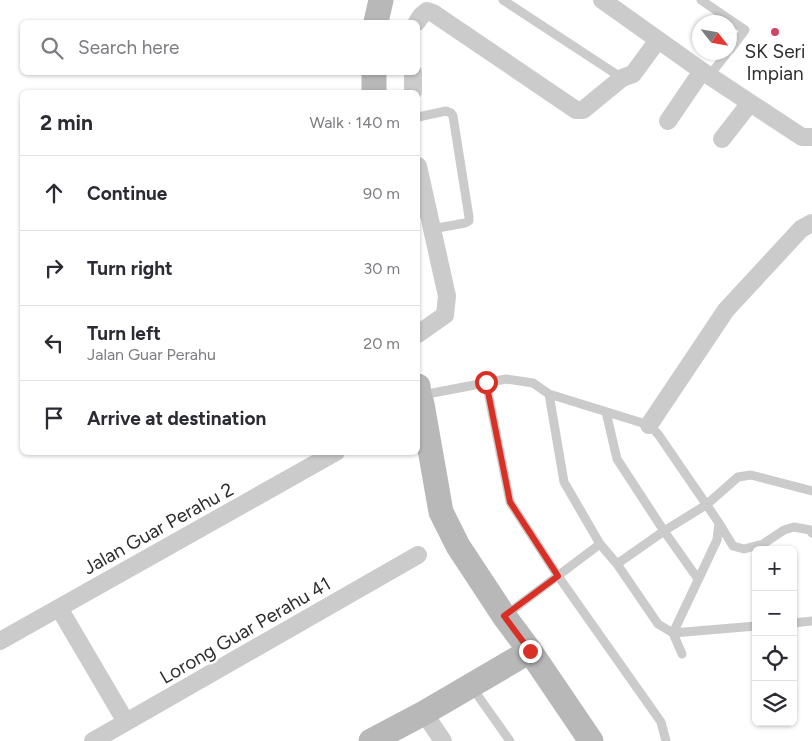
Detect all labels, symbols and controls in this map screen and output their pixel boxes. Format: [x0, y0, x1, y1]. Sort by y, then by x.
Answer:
north arrow [692, 15, 737, 60]
search box [20, 20, 420, 75]
marker: SK Seri Impian [769, 26, 781, 38]
icon: search [38, 34, 66, 62]
text: Search here [78, 36, 180, 59]
place label: SK Seri Impian [745, 40, 805, 85]
text: 2 min [40, 110, 93, 135]
text: Walk · 140 m [310, 113, 400, 132]
icon: ahead [40, 179, 68, 207]
text: Continue [87, 182, 167, 205]
text: 90 m [363, 184, 400, 203]
icon: right [40, 254, 68, 282]
text: Turn right [87, 257, 173, 280]
text: 30 m [363, 259, 400, 278]
text: Turn left [87, 322, 161, 345]
icon: left [40, 329, 68, 357]
text: 20 m [363, 334, 400, 353]
text: Jalan Guar Perahu [87, 345, 216, 364]
route start [475, 371, 498, 394]
icon: arrive [40, 404, 68, 432]
text: Arrive at destination [87, 407, 266, 430]
street label: Jalan Guar Perahu 2 [79, 478, 237, 579]
map controls [752, 546, 797, 726]
button: + [752, 546, 797, 591]
street label: Lorong Guar Perahu 41 [156, 572, 335, 689]
button: − [752, 591, 797, 636]
button: locate [752, 636, 797, 681]
route end [519, 640, 542, 663]
button: layers [752, 681, 797, 726]

